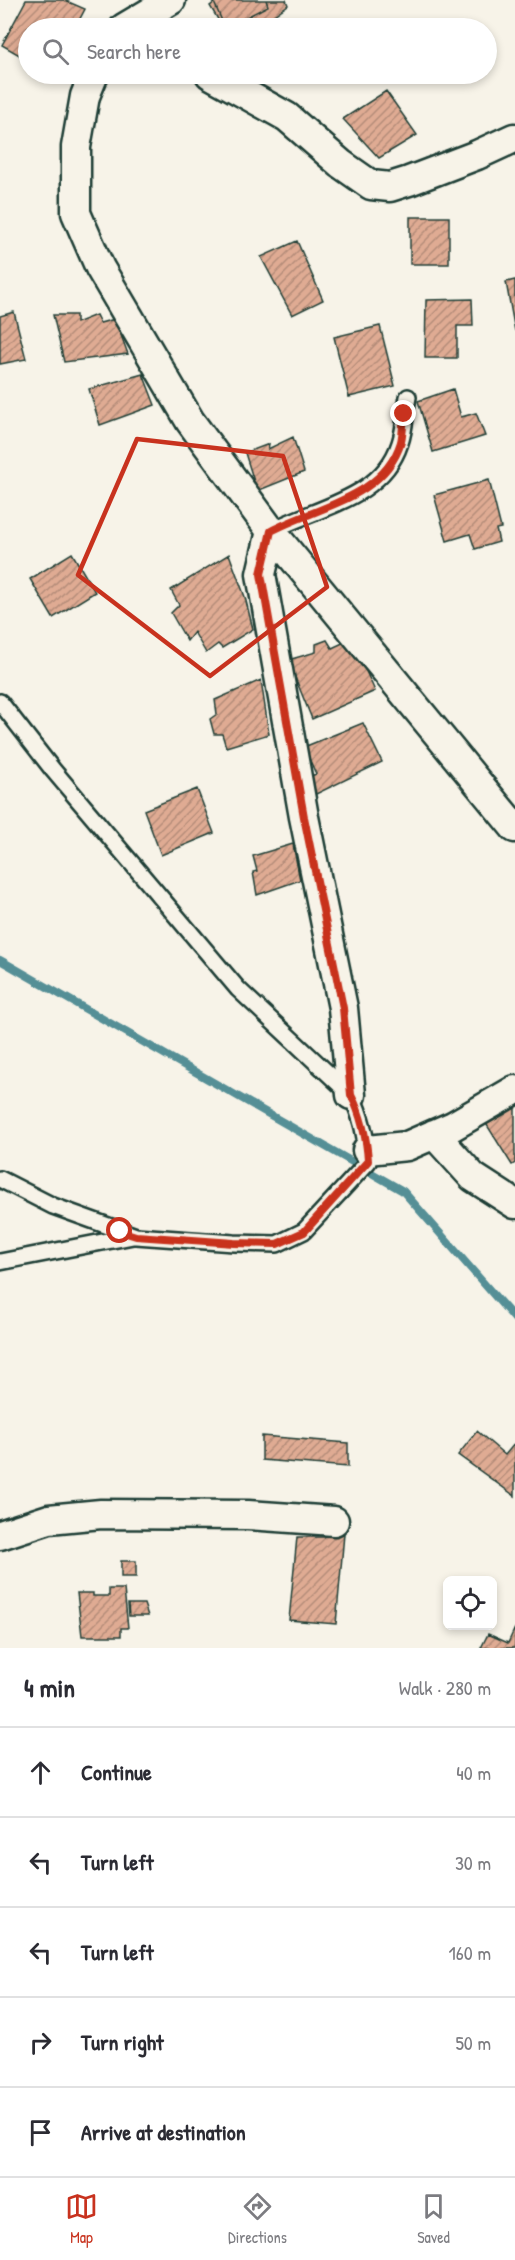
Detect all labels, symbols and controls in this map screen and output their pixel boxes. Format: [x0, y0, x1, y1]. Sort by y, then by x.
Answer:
search box [18, 18, 497, 84]
icon: search [39, 35, 72, 68]
text: Search here [87, 36, 181, 66]
route end [390, 400, 416, 426]
route start [106, 1217, 132, 1243]
map controls [443, 1576, 497, 1630]
button: locate [443, 1576, 497, 1630]
text: 4 min [24, 1670, 75, 1705]
text: Walk · 280 m [399, 1674, 491, 1701]
icon: ahead [24, 1756, 57, 1789]
text: Continue [81, 1757, 152, 1787]
text: 40 m [456, 1759, 491, 1786]
icon: left [24, 1846, 57, 1879]
text: Turn left [81, 1847, 154, 1877]
text: 30 m [455, 1849, 491, 1876]
icon: left [24, 1936, 57, 1969]
text: Turn left [81, 1937, 154, 1967]
text: 160 m [449, 1939, 491, 1966]
icon: right [24, 2026, 57, 2059]
text: Turn right [81, 2027, 164, 2057]
text: 50 m [455, 2029, 491, 2056]
icon: arrive [24, 2116, 57, 2149]
text: Arrive at destination [81, 2117, 246, 2147]
tab: Map [65, 2190, 98, 2248]
tab: Directions [228, 2190, 287, 2248]
tab: Saved [417, 2190, 450, 2248]

